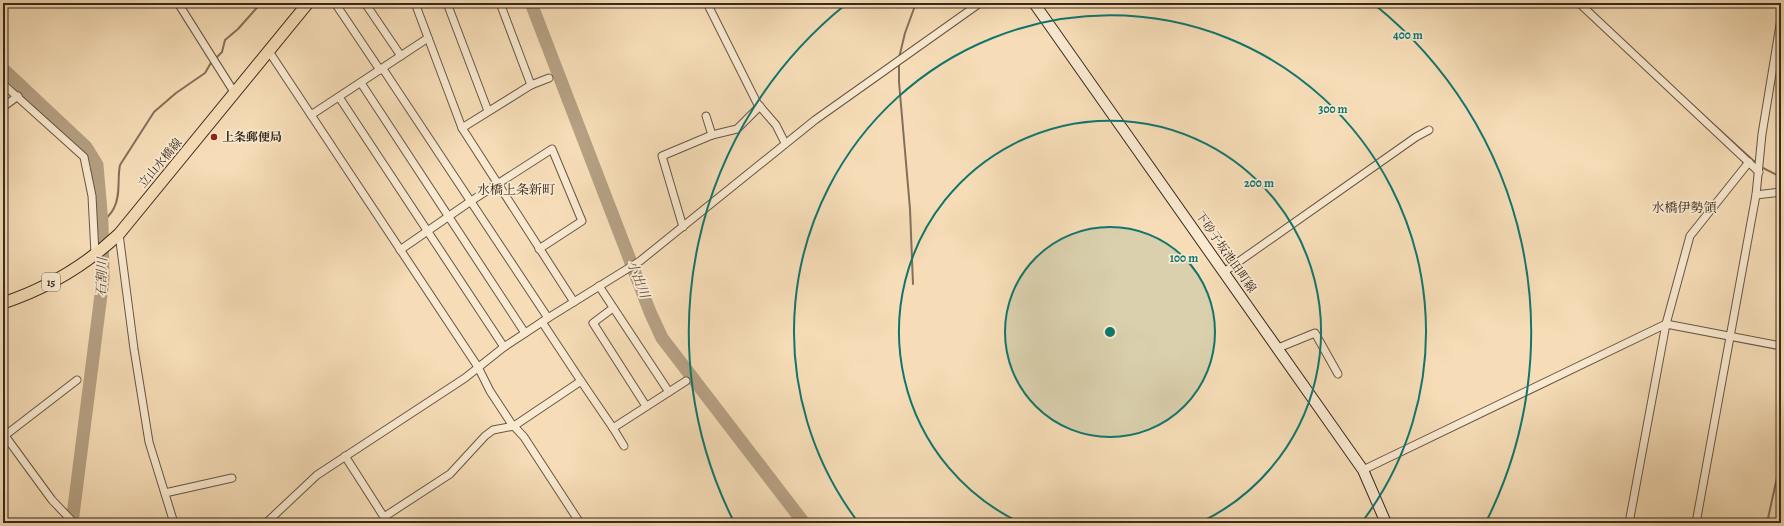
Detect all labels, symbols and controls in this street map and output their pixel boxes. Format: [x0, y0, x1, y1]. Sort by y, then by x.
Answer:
text: 400 m [1393, 27, 1423, 43]
text: 300 m [1318, 101, 1348, 117]
place label: 上条郵便局 [222, 129, 282, 145]
marker: 上条郵便局 [209, 132, 219, 142]
street label: 立山水橋線 [135, 135, 185, 191]
text: 200 m [1244, 175, 1274, 191]
district label: 水橋上条新町 [477, 181, 555, 198]
district label: 水橋伊勢領 [1651, 199, 1717, 216]
street label: 下砂子坂池田町線 [1192, 208, 1260, 296]
text: 100 m [1170, 250, 1198, 266]
water label: 石割川 [92, 255, 111, 297]
water label: 小出川 [624, 258, 654, 302]
road number: 15 [42, 273, 60, 291]
centre of rings [1103, 325, 1117, 339]

